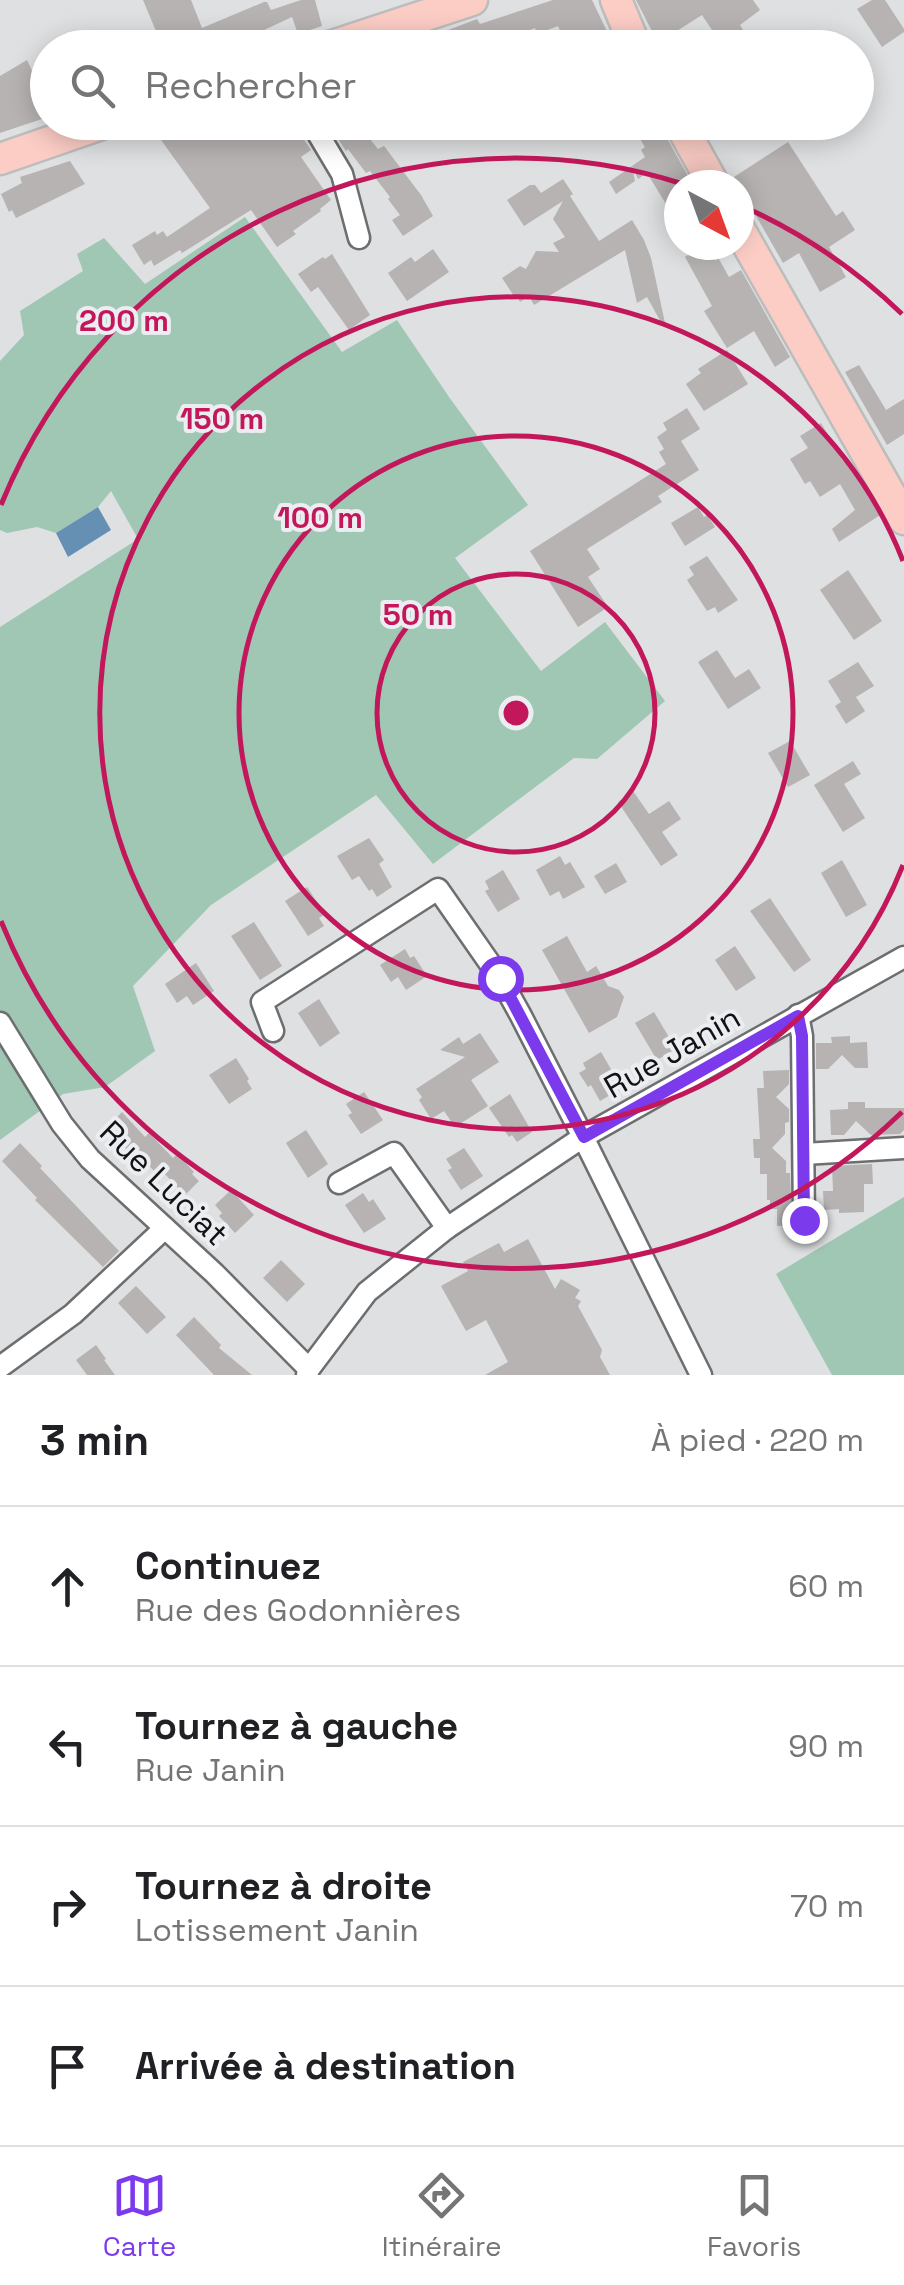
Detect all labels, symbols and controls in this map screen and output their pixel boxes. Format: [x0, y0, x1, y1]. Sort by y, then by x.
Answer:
search box [30, 30, 874, 140]
icon: search [65, 58, 120, 113]
text: Rechercher [145, 61, 356, 109]
north arrow [664, 170, 754, 260]
text: 200 m [79, 301, 169, 340]
text: 150 m [180, 399, 264, 438]
text: 100 m [277, 498, 363, 537]
text: 50 m [383, 595, 453, 634]
centre of rings [498, 695, 534, 731]
route start [478, 956, 524, 1002]
street label: Rue Janin [597, 997, 747, 1107]
street label: Rue Luciat [91, 1112, 237, 1254]
route end [782, 1198, 828, 1244]
text: 3 min [40, 1414, 149, 1467]
text: À pied · 220 m [651, 1420, 864, 1460]
text: Continuez [135, 1542, 321, 1590]
icon: ahead [40, 1559, 95, 1614]
text: 60 m [788, 1566, 864, 1606]
text: Rue des Godonnières [135, 1590, 461, 1630]
text: Tournez à gauche [135, 1702, 458, 1750]
icon: left [40, 1719, 95, 1774]
text: 90 m [788, 1726, 864, 1766]
text: Rue Janin [135, 1750, 286, 1790]
text: Tournez à droite [135, 1862, 432, 1910]
icon: right [40, 1879, 95, 1934]
text: 70 m [790, 1886, 864, 1926]
text: Lotissement Janin [135, 1910, 419, 1950]
icon: arrive [40, 2039, 95, 2094]
text: Arrivée à destination [135, 2042, 516, 2090]
tab: Carte [103, 2168, 176, 2264]
tab: Itinéraire [382, 2168, 502, 2264]
tab: Favoris [707, 2168, 801, 2264]

